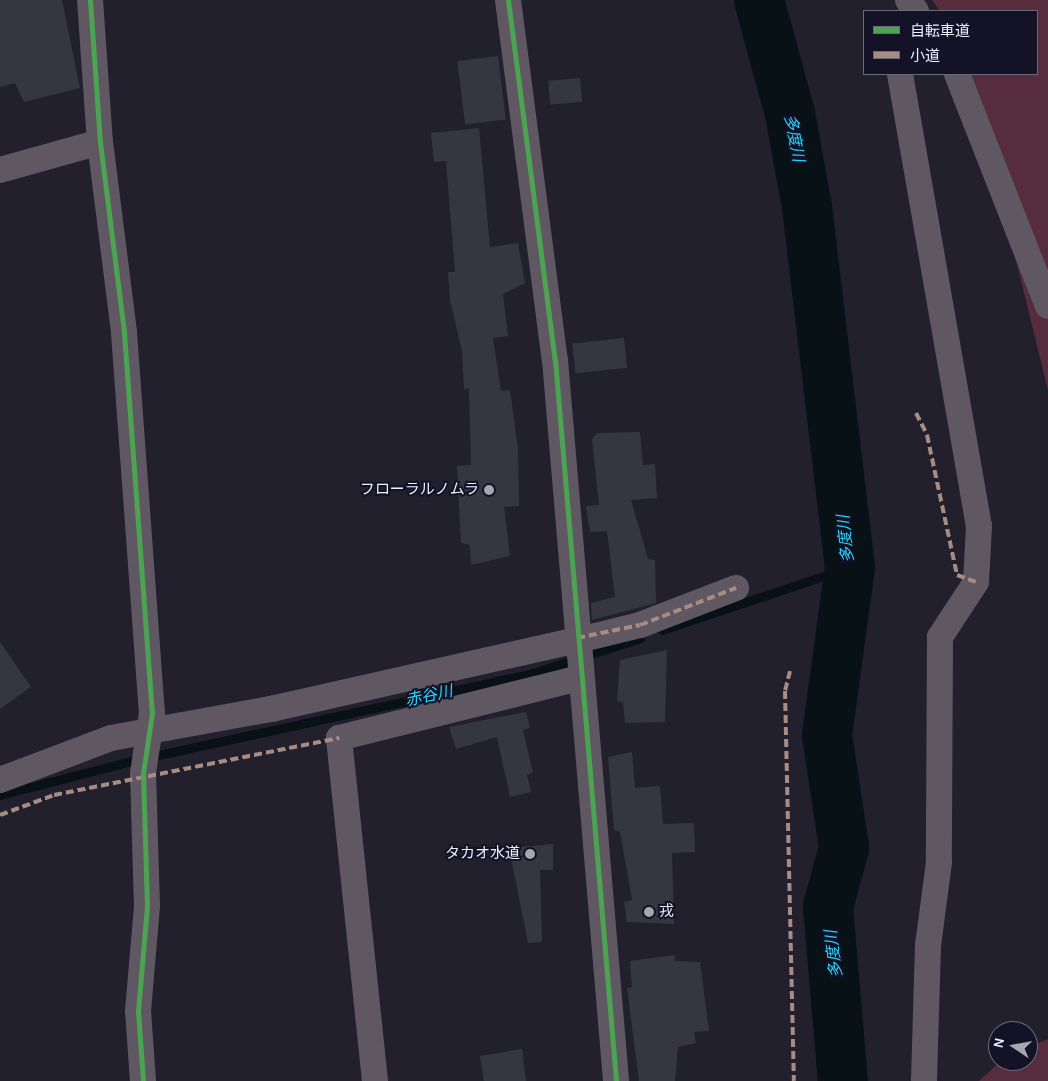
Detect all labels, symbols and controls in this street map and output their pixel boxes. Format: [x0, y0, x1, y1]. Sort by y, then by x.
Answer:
legend [863, 10, 1038, 75]
text: 自転車道 [910, 22, 970, 40]
text: 小道 [910, 47, 940, 65]
water label: 多度川 [780, 113, 808, 163]
place label: フローラルノムラ [359, 481, 479, 499]
marker: フローラルノムラ [483, 484, 495, 496]
water label: 多度川 [834, 514, 858, 564]
water label: 赤谷川 [404, 682, 454, 710]
place label: タカオ水道 [445, 845, 520, 863]
marker: タカオ水道 [524, 848, 536, 860]
place label: 戎 [659, 903, 674, 921]
marker: 戎 [643, 906, 655, 918]
water label: 多度川 [822, 929, 846, 979]
north arrow [988, 1021, 1038, 1071]
text: N [989, 1036, 1008, 1050]

